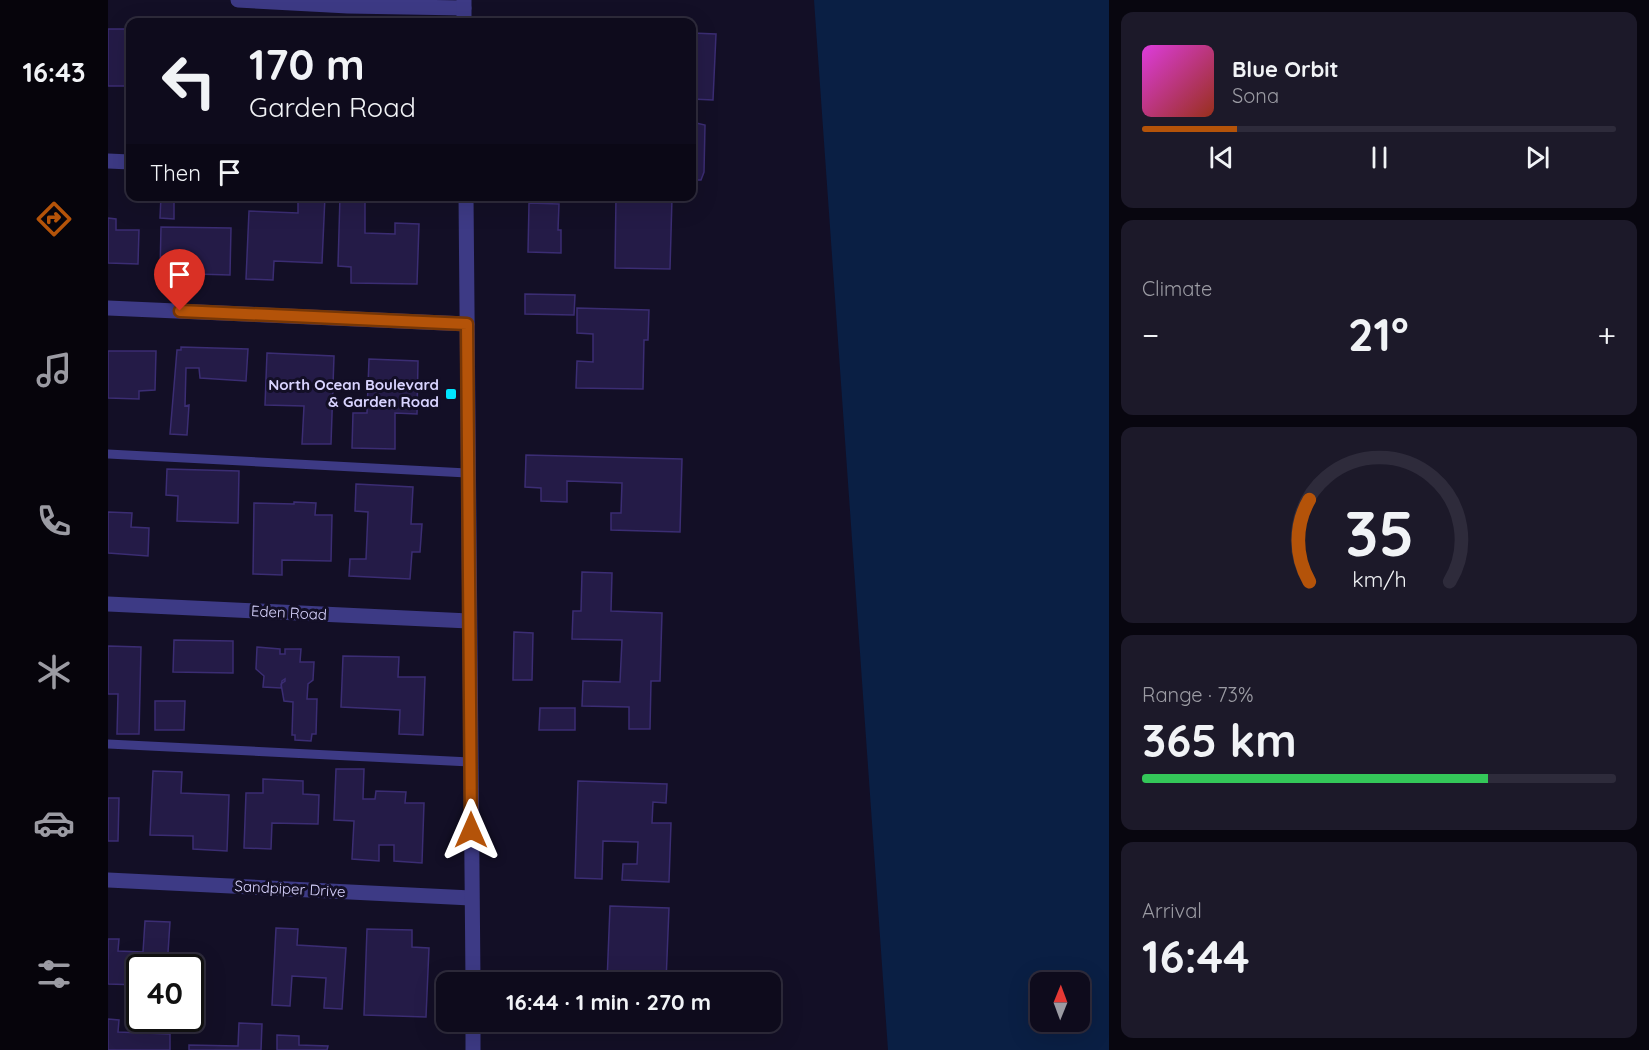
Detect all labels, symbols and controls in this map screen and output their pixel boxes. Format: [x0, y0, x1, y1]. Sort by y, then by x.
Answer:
text: 170 m [249, 38, 365, 91]
icon: left [150, 42, 228, 120]
text: 16:43 [22, 55, 86, 89]
text: Blue Orbit [1232, 55, 1338, 83]
text: Sona [1232, 83, 1279, 108]
text: Garden Road [249, 90, 416, 124]
icon: previous [1205, 141, 1238, 174]
icon: pause [1363, 141, 1396, 174]
icon: next [1521, 141, 1554, 174]
icon: arrive [213, 156, 246, 189]
text: Then [150, 159, 201, 187]
icon: directions [33, 198, 75, 240]
pin [154, 249, 205, 311]
icon: arrive [163, 258, 196, 291]
text: Climate [1142, 276, 1212, 301]
text: 21° [1348, 306, 1409, 362]
text: − [1142, 314, 1159, 355]
text: + [1597, 314, 1616, 355]
icon: music [33, 349, 75, 391]
place label: North Ocean Boulevard & Garden Road [268, 375, 439, 411]
marker: North Ocean Boulevard & Garden Road [444, 387, 458, 401]
text: 35 [1344, 494, 1414, 572]
icon: phone [33, 500, 75, 542]
text: km/h [1352, 566, 1406, 592]
street label: Eden Road [251, 601, 327, 624]
icon: climate [33, 651, 75, 693]
text: Range · 73% [1142, 682, 1254, 707]
text: 365 km [1142, 712, 1297, 768]
position arrow [439, 798, 503, 862]
icon: car [33, 802, 75, 844]
street label: Sandpiper Drive [234, 876, 346, 901]
text: Arrival [1142, 898, 1202, 923]
text: 16:44 [1142, 928, 1250, 984]
icon: filters [33, 953, 75, 995]
speed limit sign: 40 [126, 954, 204, 1032]
north arrow [1030, 972, 1090, 1032]
map controls [1030, 972, 1090, 1032]
text: 16:44 · 1 min · 270 m [506, 988, 711, 1016]

